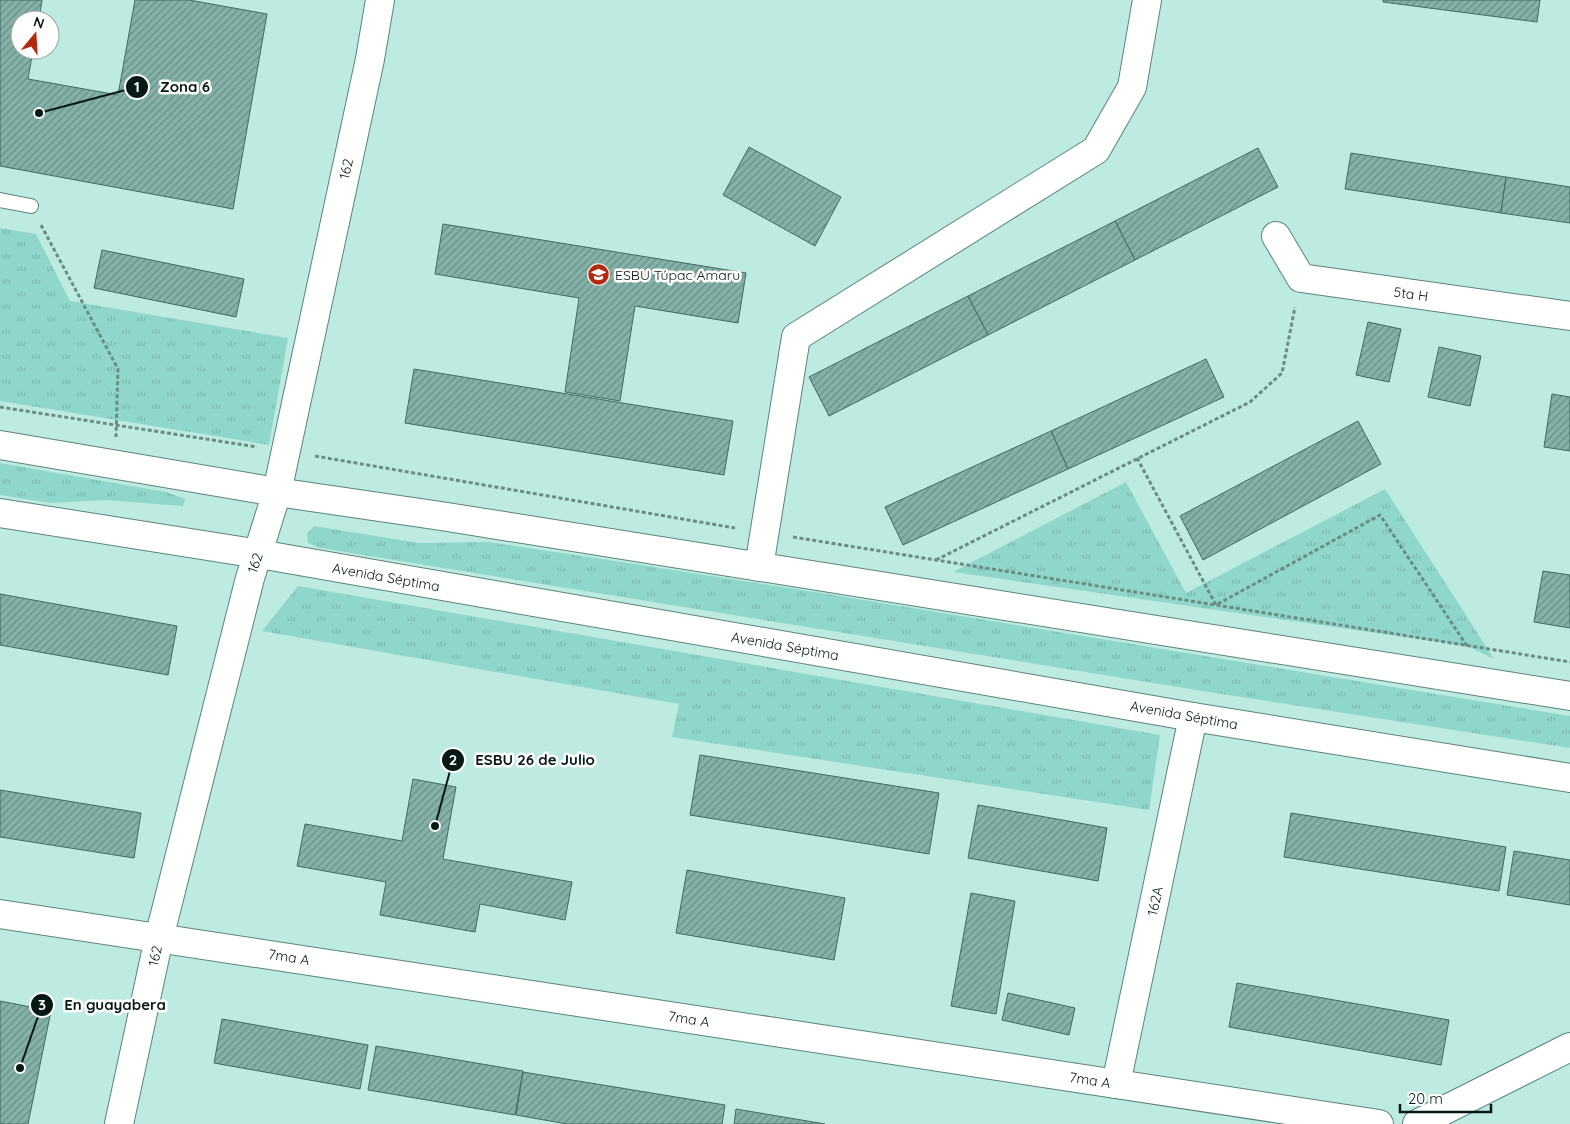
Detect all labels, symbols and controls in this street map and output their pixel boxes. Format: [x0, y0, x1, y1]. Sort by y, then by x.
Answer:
north arrow [10, 10, 60, 60]
text: N [31, 12, 47, 33]
callout: Zona 6 [125, 72, 219, 102]
text: 1 [134, 77, 140, 96]
text: Zona 6 [160, 77, 210, 96]
street label: 162 [335, 157, 357, 181]
school or university icon: ESBU Túpac Amaru [587, 263, 611, 287]
place label: ESBU Túpac Amaru [615, 266, 740, 284]
street label: 5ta H [1393, 283, 1429, 305]
street label: 162 [243, 550, 267, 576]
street label: Avenida Séptima [331, 559, 441, 595]
street label: Avenida Séptima [730, 628, 840, 664]
street label: Avenida Séptima [1129, 697, 1239, 733]
callout: ESBU 26 de Julio [441, 745, 605, 775]
text: 2 [449, 750, 457, 769]
text: ESBU 26 de Julio [475, 750, 595, 769]
street label: 162A [1143, 885, 1167, 917]
street label: 162 [144, 944, 166, 968]
street label: 7ma A [267, 945, 311, 969]
callout: En guayabera [29, 990, 176, 1020]
text: 3 [38, 995, 46, 1014]
text: En guayabera [64, 995, 166, 1014]
street label: 7ma A [667, 1007, 711, 1031]
street label: 7ma A [1068, 1068, 1112, 1092]
scale bar [1400, 1082, 1491, 1114]
text: 20 m [1408, 1089, 1443, 1108]

